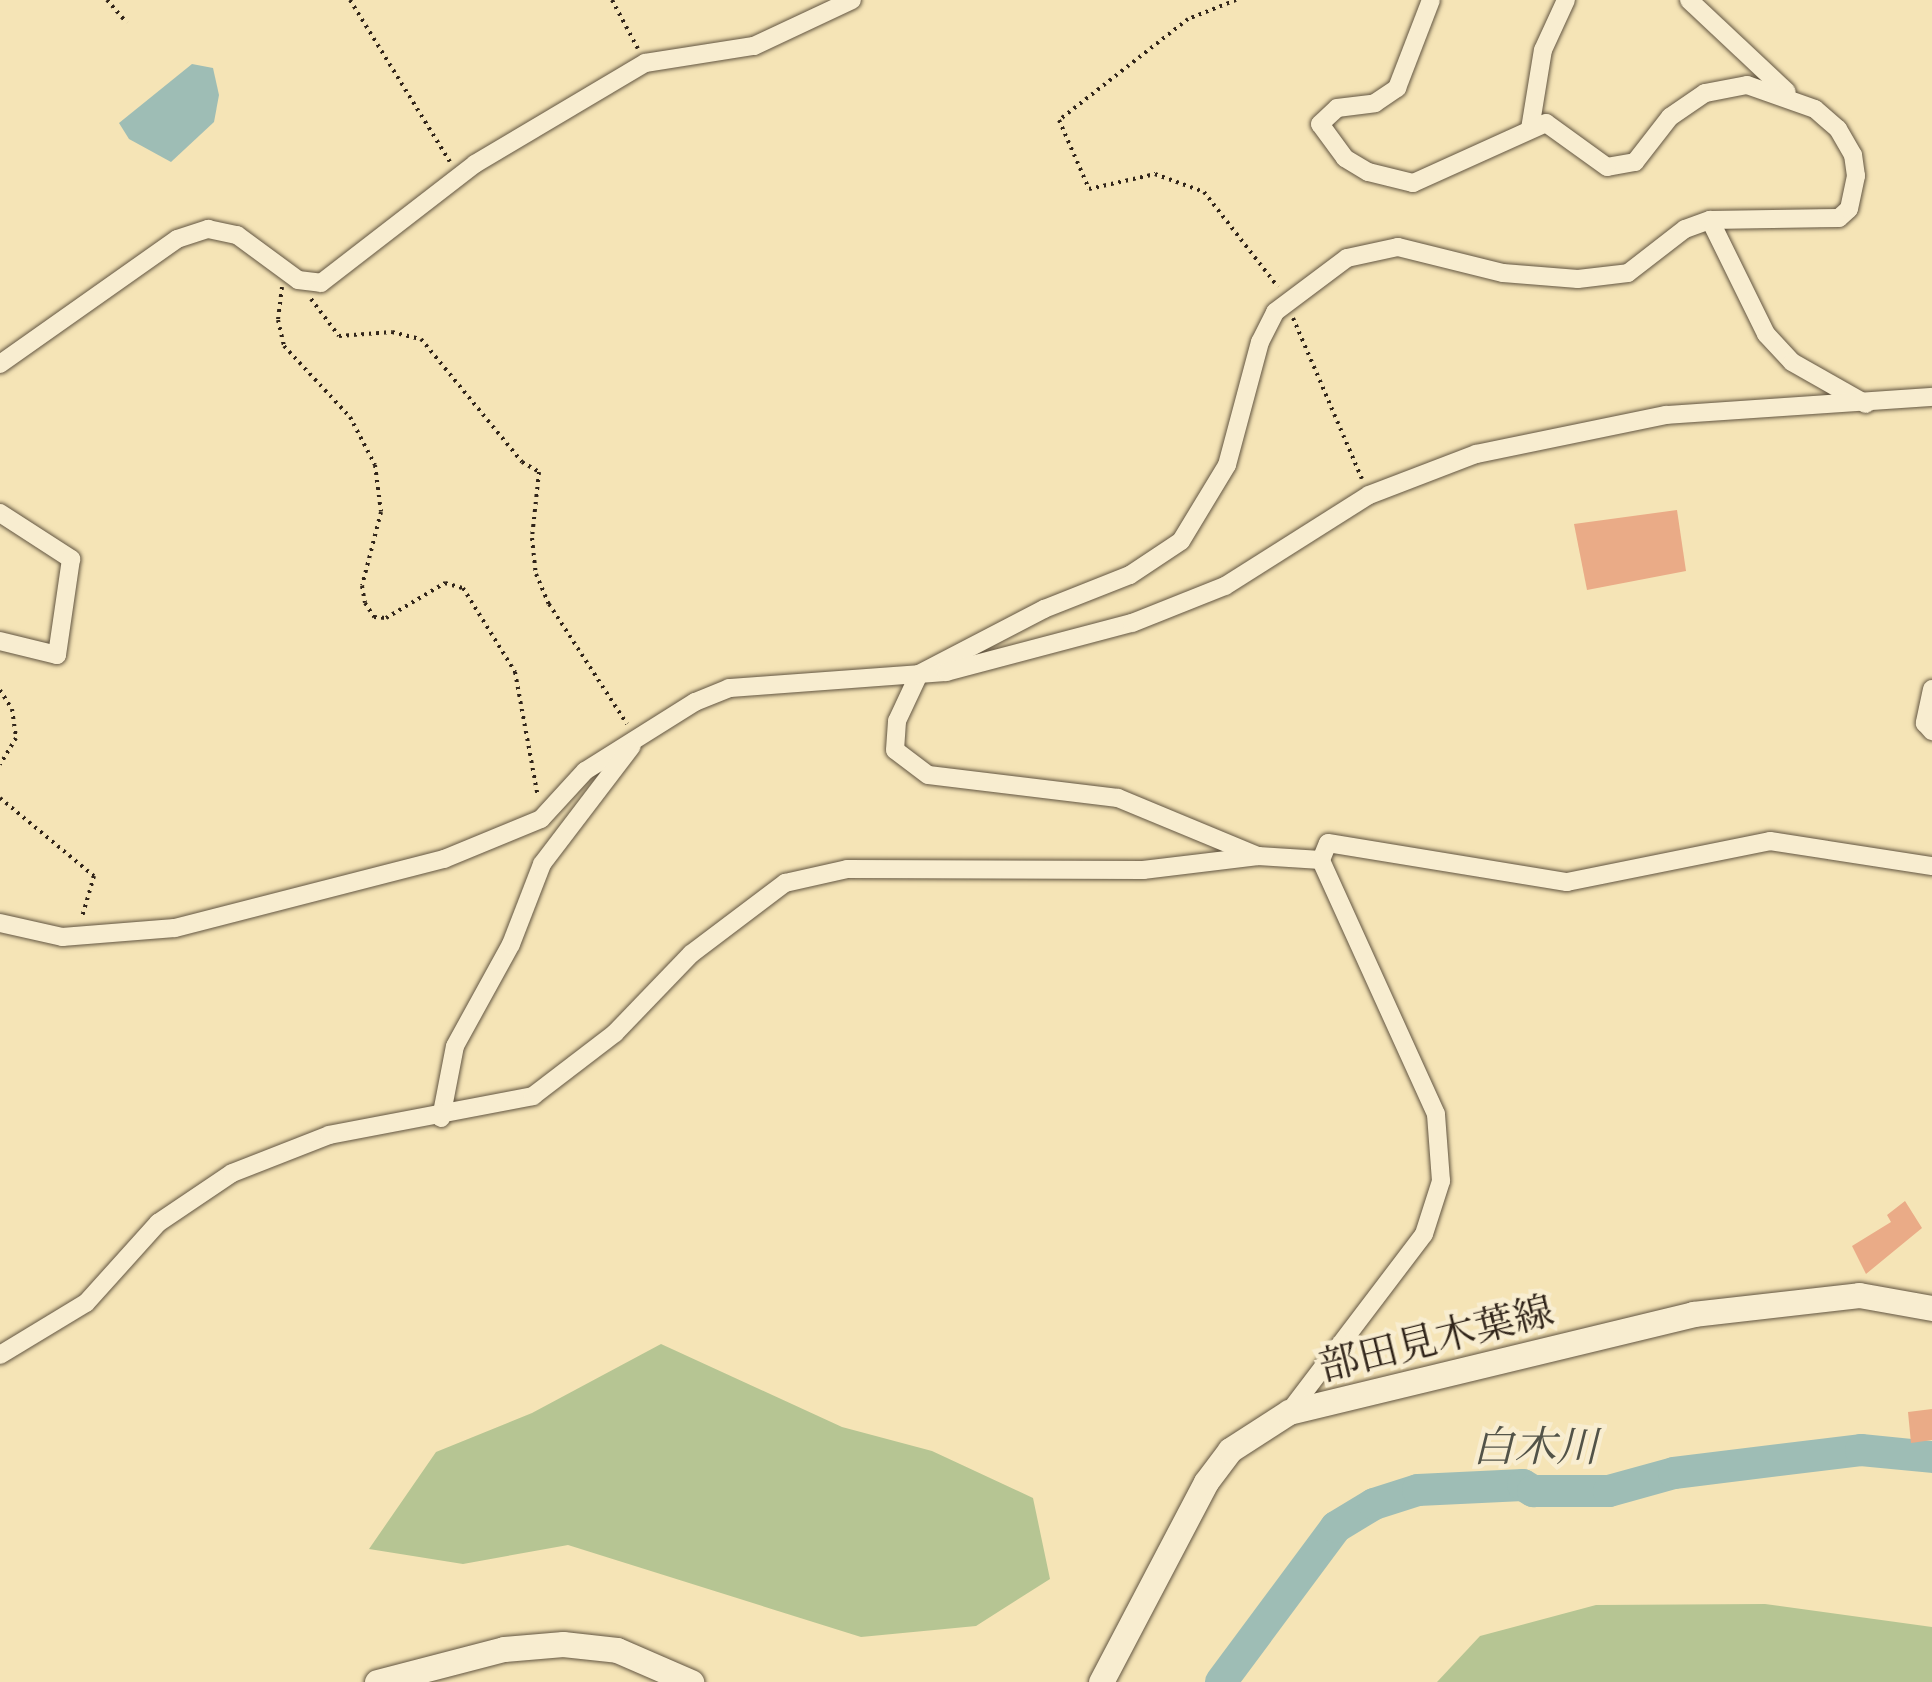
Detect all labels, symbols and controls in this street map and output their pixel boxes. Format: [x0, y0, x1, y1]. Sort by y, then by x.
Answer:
street label: 部田見木葉線 [1314, 1286, 1558, 1390]
water label: 白木川 [1472, 1421, 1598, 1471]

